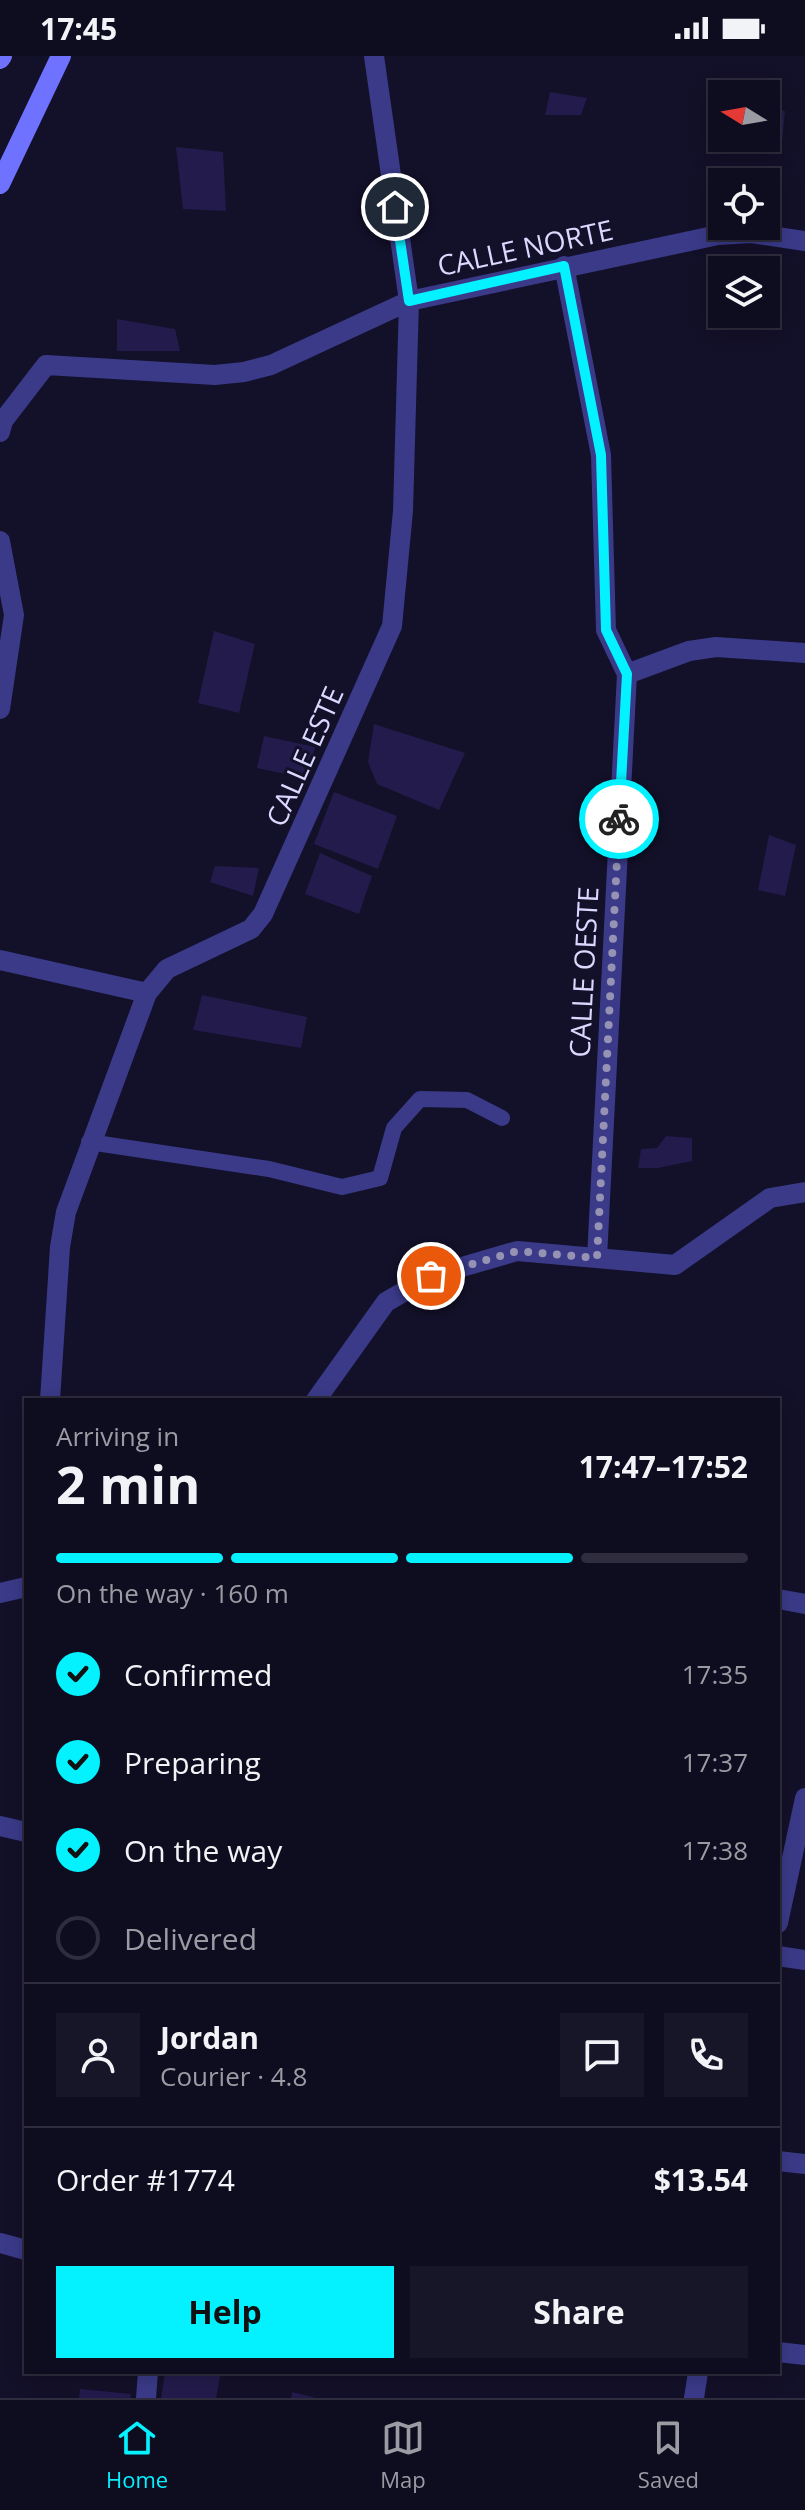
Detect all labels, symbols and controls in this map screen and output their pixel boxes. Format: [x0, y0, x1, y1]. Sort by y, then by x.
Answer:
text: 17:45 [40, 8, 117, 49]
north arrow [708, 80, 780, 152]
map controls [708, 80, 780, 328]
button: locate [708, 168, 780, 240]
pin [361, 173, 429, 241]
icon: home [373, 185, 417, 229]
street label: CALLE NORTE [434, 210, 616, 284]
button: layers [708, 256, 780, 328]
street label: CALLE ESTE [256, 680, 352, 832]
courier [579, 779, 659, 859]
icon: bike [597, 797, 641, 841]
street label: CALLE OESTE [560, 886, 606, 1058]
pin [397, 1242, 465, 1310]
icon: bag [409, 1254, 453, 1298]
text: Arriving in [56, 1418, 179, 1454]
text: 17:47–17:52 [579, 1446, 748, 1487]
text: 2 min [56, 1448, 200, 1519]
text: On the way · 160 m [56, 1575, 289, 1611]
icon: check [56, 1652, 100, 1696]
text: Confirmed [124, 1654, 272, 1695]
text: 17:35 [682, 1656, 748, 1692]
icon: check [56, 1740, 100, 1784]
text: Preparing [124, 1742, 261, 1783]
text: 17:37 [682, 1744, 748, 1780]
icon: check [56, 1828, 100, 1872]
text: On the way [124, 1830, 282, 1871]
text: 17:38 [682, 1832, 748, 1868]
text: Delivered [124, 1918, 257, 1959]
button: person [56, 2013, 140, 2097]
button: chat [560, 2013, 644, 2097]
button: phone [664, 2013, 748, 2097]
text: Jordan [160, 2017, 259, 2058]
text: Courier · 4.8 [160, 2058, 307, 2094]
text: Order #1774 [56, 2159, 235, 2200]
text: $13.54 [654, 2159, 748, 2200]
button: Help [56, 2266, 394, 2358]
button: Share [410, 2266, 748, 2358]
tab: Home [106, 2416, 168, 2494]
tab: Map [380, 2416, 426, 2494]
tab: Saved [638, 2416, 699, 2494]

